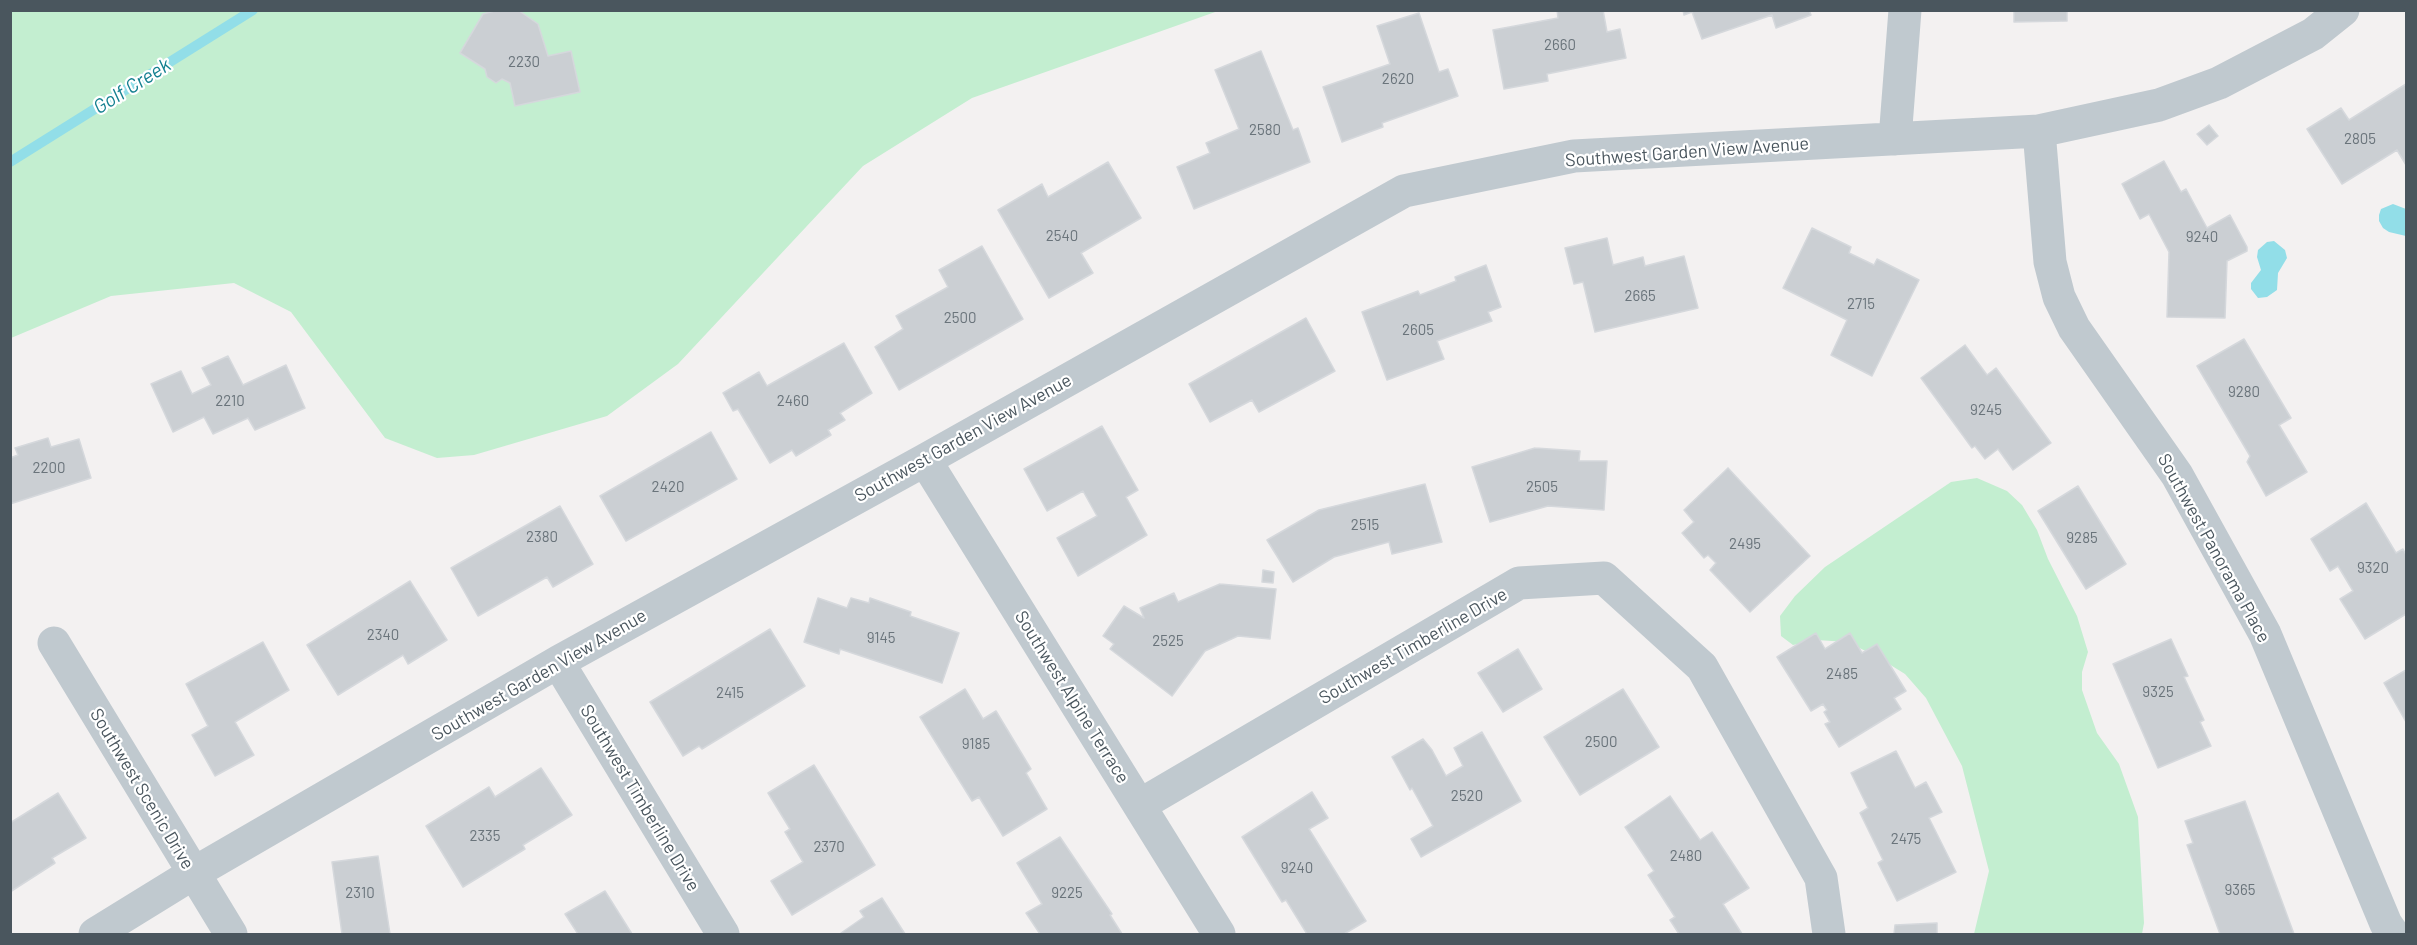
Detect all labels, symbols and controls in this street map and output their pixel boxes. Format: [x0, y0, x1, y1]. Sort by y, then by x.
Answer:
house number: 2660 [1544, 36, 1576, 54]
water label: Golf Creek [89, 53, 175, 119]
house number: 2230 [508, 53, 540, 71]
house number: 2620 [1382, 70, 1414, 88]
house number: 2580 [1249, 121, 1281, 139]
house number: 2805 [2344, 130, 2376, 148]
street label: Southwest Garden View Avenue [1564, 133, 1810, 171]
house number: 2540 [1046, 227, 1078, 245]
house number: 9240 [2186, 228, 2218, 246]
house number: 2665 [1624, 287, 1656, 305]
house number: 2715 [1847, 295, 1875, 313]
house number: 2500 [944, 309, 976, 327]
house number: 2605 [1402, 321, 1434, 339]
street label: Southwest Garden View Avenue [851, 369, 1075, 507]
house number: 9280 [2228, 383, 2260, 401]
house number: 2210 [215, 392, 245, 410]
house number: 2460 [777, 392, 809, 410]
house number: 9245 [1970, 401, 2002, 419]
street label: Southwest Panorama Place [2153, 450, 2275, 646]
house number: 2200 [32, 459, 66, 477]
house number: 2420 [652, 478, 684, 496]
house number: 2505 [1526, 478, 1558, 496]
house number: 2515 [1351, 516, 1379, 534]
house number: 2380 [526, 528, 558, 546]
house number: 9285 [2066, 529, 2098, 547]
house number: 2495 [1729, 535, 1761, 553]
house number: 9320 [2357, 559, 2389, 577]
street label: Southwest Timberline Drive [1315, 583, 1511, 709]
street label: Southwest Garden View Avenue [428, 605, 650, 745]
street label: Southwest Alpine Terrace [1010, 607, 1134, 787]
house number: 2340 [367, 626, 399, 644]
house number: 9145 [867, 629, 895, 647]
house number: 2525 [1152, 632, 1184, 650]
house number: 2485 [1826, 665, 1858, 683]
house number: 9325 [2142, 683, 2174, 701]
house number: 2415 [716, 684, 744, 702]
street label: Southwest Timberline Drive [576, 701, 704, 895]
street label: Southwest Scenic Drive [85, 705, 199, 873]
house number: 2500 [1585, 733, 1617, 751]
house number: 9185 [962, 735, 990, 753]
house number: 2520 [1451, 787, 1483, 805]
house number: 2335 [469, 827, 501, 845]
house number: 2475 [1891, 830, 1921, 848]
house number: 2370 [813, 838, 845, 856]
house number: 2480 [1670, 847, 1702, 865]
house number: 9240 [1281, 859, 1313, 877]
house number: 9365 [2225, 881, 2255, 899]
house number: 2310 [345, 884, 375, 902]
house number: 9225 [1051, 884, 1083, 902]

